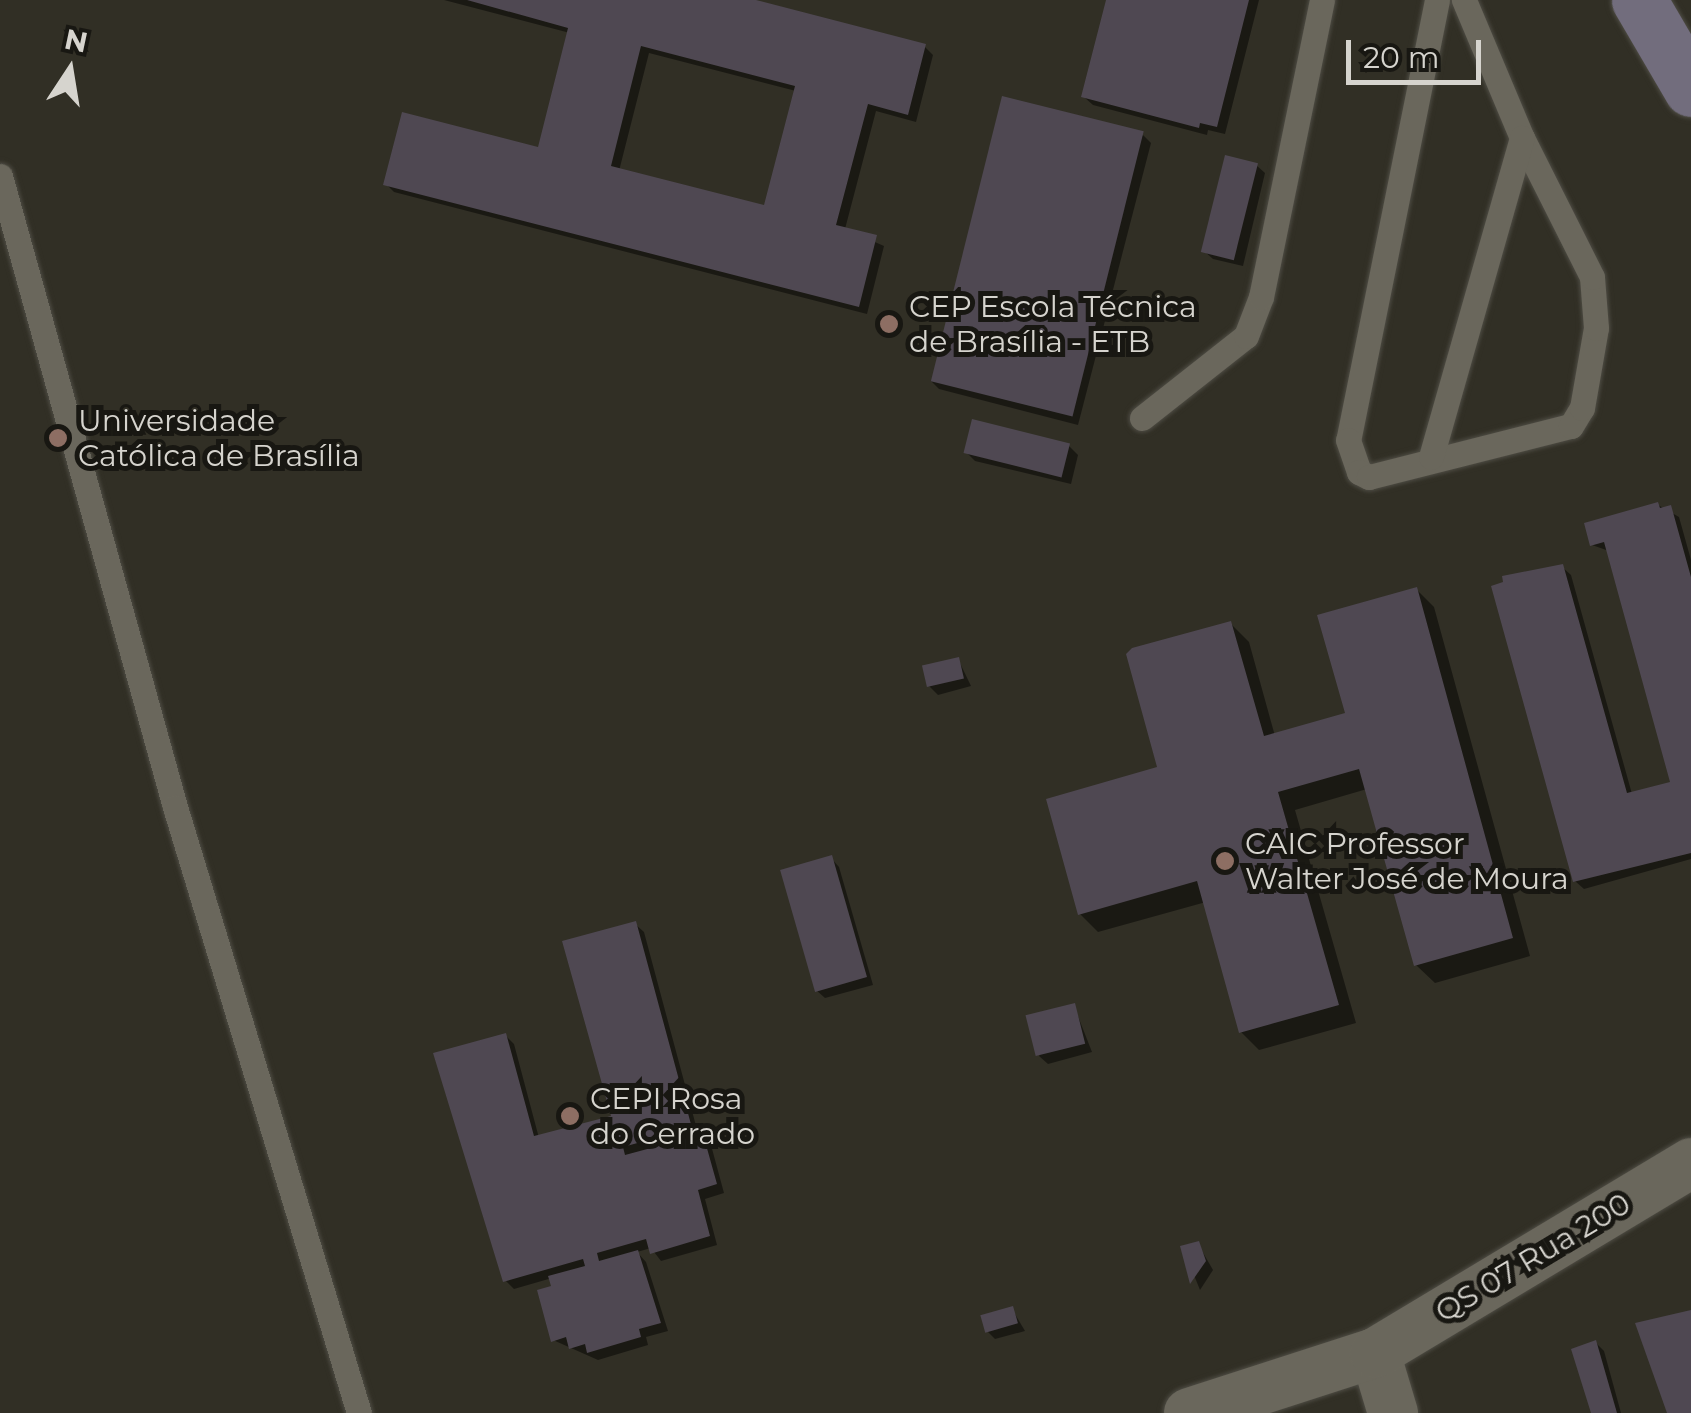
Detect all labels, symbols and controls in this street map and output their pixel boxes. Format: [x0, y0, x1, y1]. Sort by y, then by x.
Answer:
north arrow [20, 20, 120, 120]
scale bar [1351, 20, 1486, 82]
text: N [62, 22, 91, 60]
text: 20 m [1363, 39, 1440, 76]
place label: CEP Escola Técnica de Brasília - ETB [909, 289, 1197, 360]
marker: CEP Escola Técnica de Brasília - ETB [878, 313, 900, 335]
place label: Universidade Católica de Brasília [78, 403, 360, 474]
marker: Universidade Católica de Brasília [47, 427, 69, 449]
place label: CAIC Professor Walter José de Moura [1245, 826, 1569, 896]
marker: CAIC Professor Walter José de Moura [1214, 850, 1236, 872]
place label: CEPI Rosa do Cerrado [590, 1081, 755, 1152]
marker: CEPI Rosa do Cerrado [559, 1105, 581, 1127]
street label: QS 07 Rua 200 [1429, 1186, 1637, 1330]

